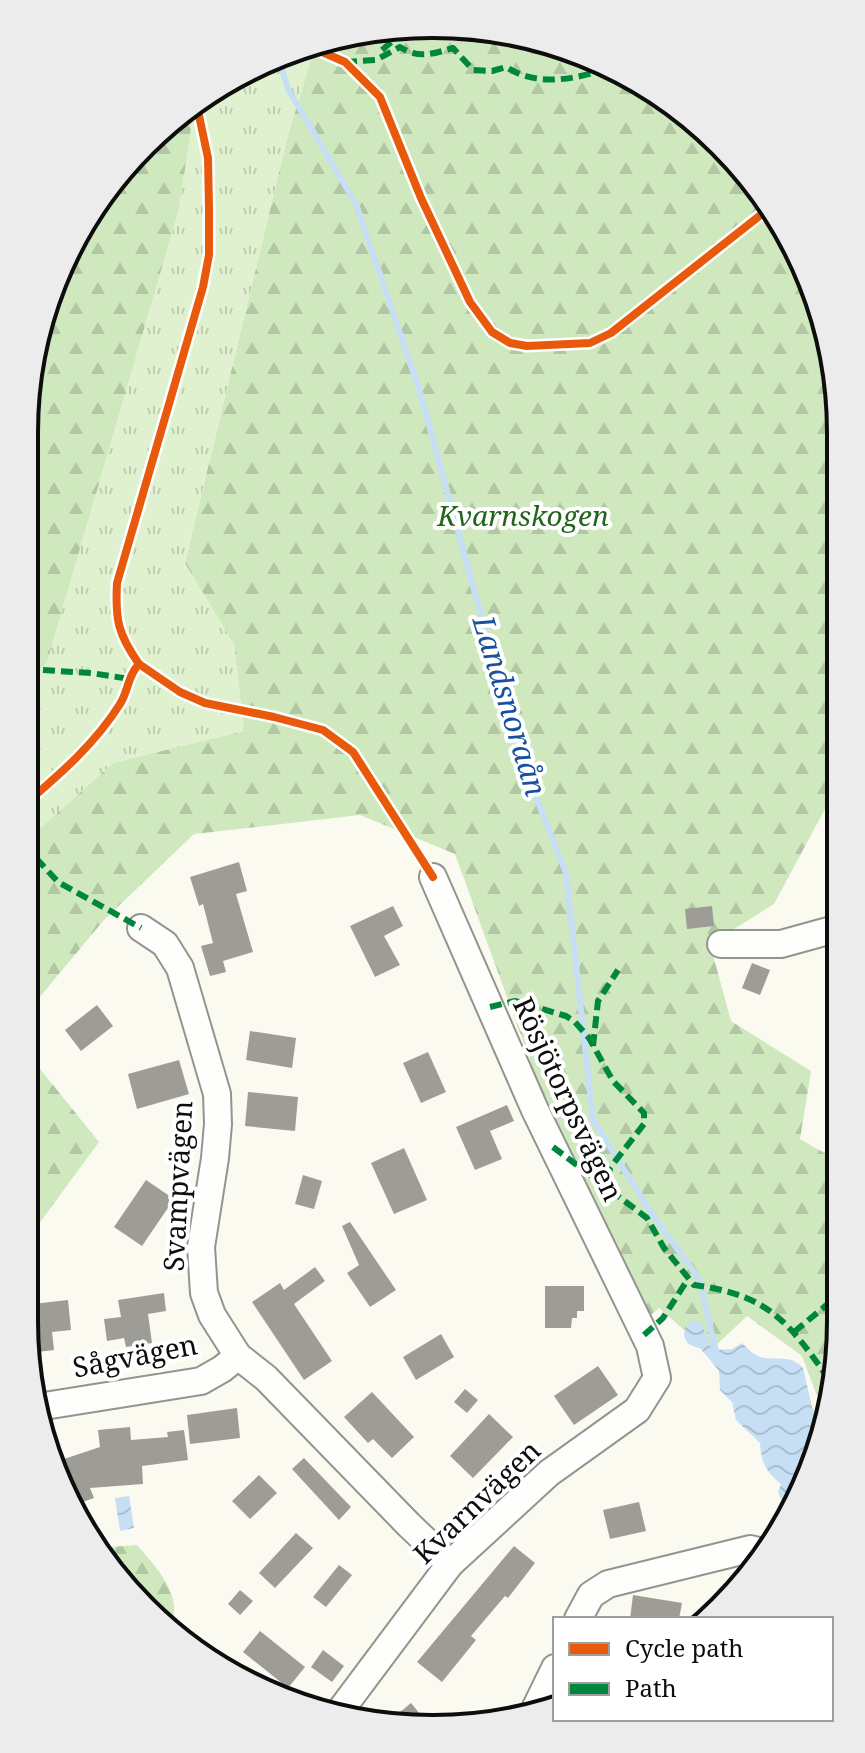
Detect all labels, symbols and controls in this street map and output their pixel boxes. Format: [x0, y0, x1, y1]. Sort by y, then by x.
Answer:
park label: Kvarnskogen [436, 496, 609, 534]
water label: Landsnoraån [463, 609, 557, 801]
street label: Rösjötorpsvägen [505, 990, 633, 1207]
street label: Svampvägen [154, 1100, 200, 1272]
street label: Sågvägen [69, 1324, 200, 1386]
street label: Kvarnvägen [405, 1431, 548, 1572]
legend [553, 1617, 833, 1721]
text: Cycle path [625, 1631, 744, 1664]
text: Path [625, 1671, 677, 1704]

